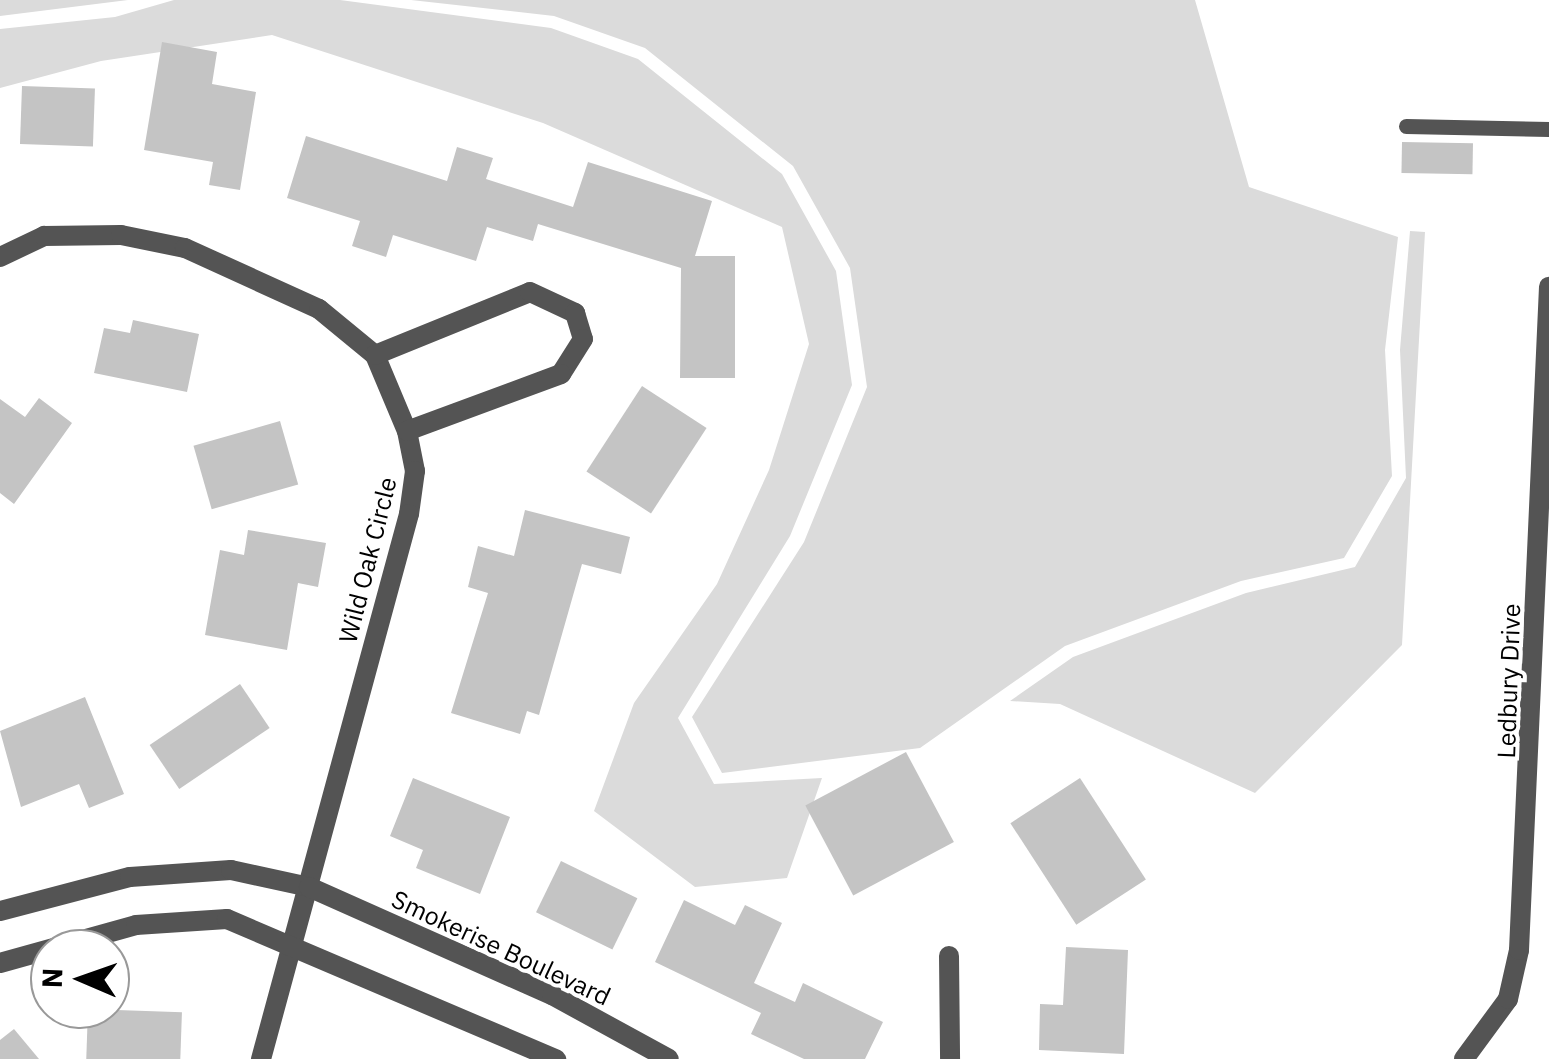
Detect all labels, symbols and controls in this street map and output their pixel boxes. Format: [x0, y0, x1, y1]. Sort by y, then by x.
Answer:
street label: Wild Oak Circle [333, 474, 403, 646]
street label: Ledbury Drive [1491, 603, 1527, 759]
street label: Smokerise Boulevard [387, 884, 615, 1012]
north arrow [30, 929, 130, 1029]
text: N [33, 967, 70, 989]

